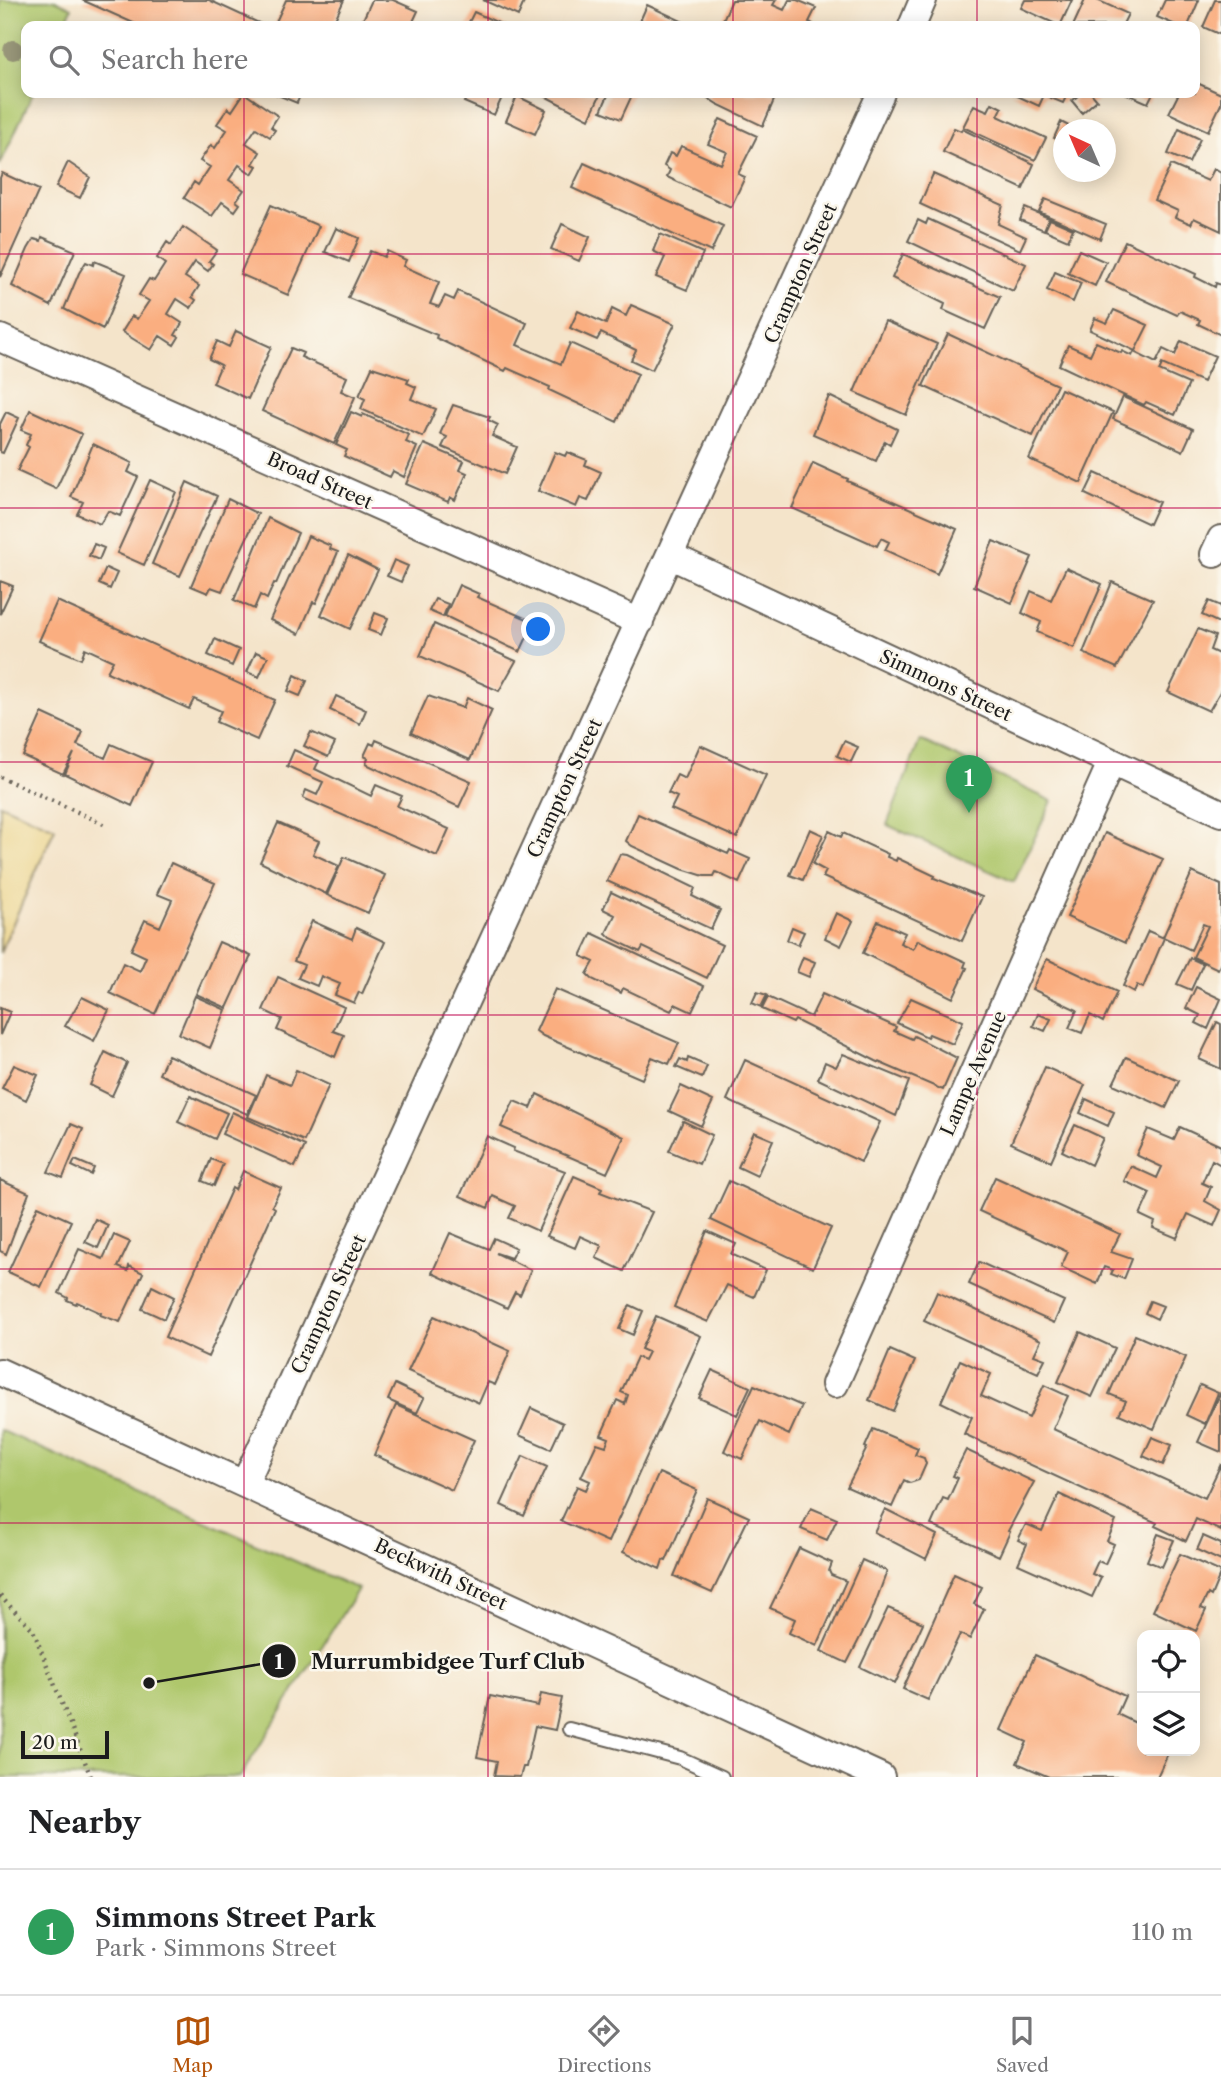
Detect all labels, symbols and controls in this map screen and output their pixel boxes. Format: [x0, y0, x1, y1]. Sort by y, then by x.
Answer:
search box [21, 21, 1200, 98]
icon: search [45, 41, 83, 79]
text: Search here [101, 44, 248, 76]
north arrow [1053, 119, 1116, 182]
street label: Crampton Street [759, 199, 842, 347]
street label: Broad Street [263, 447, 376, 514]
your location [521, 612, 555, 646]
street label: Simmons Street [876, 645, 1016, 726]
street label: Crampton Street [522, 715, 607, 862]
pin: 1 [946, 755, 992, 813]
street label: Lampe Avenue [936, 1007, 1011, 1139]
street label: Crampton Street [286, 1231, 371, 1378]
street label: Beckwith Street [371, 1534, 511, 1615]
map controls [1137, 1630, 1200, 1756]
button: locate [1137, 1630, 1200, 1693]
callout: Murrumbidgee Turf Club [262, 1640, 599, 1682]
text: 1 [274, 1649, 284, 1674]
text: Murrumbidgee Turf Club [311, 1649, 585, 1674]
button: layers [1137, 1693, 1200, 1756]
scale bar [21, 1728, 108, 1760]
text: 20 m [32, 1731, 78, 1754]
text: Nearby [28, 1804, 141, 1841]
text: Simmons Street Park [95, 1902, 375, 1934]
text: 1 [46, 1918, 56, 1946]
text: 110 m [1132, 1918, 1193, 1946]
text: Park · Simmons Street [95, 1934, 337, 1962]
tab: Map [172, 2012, 213, 2077]
tab: Directions [558, 2012, 651, 2077]
tab: Saved [996, 2012, 1049, 2077]

